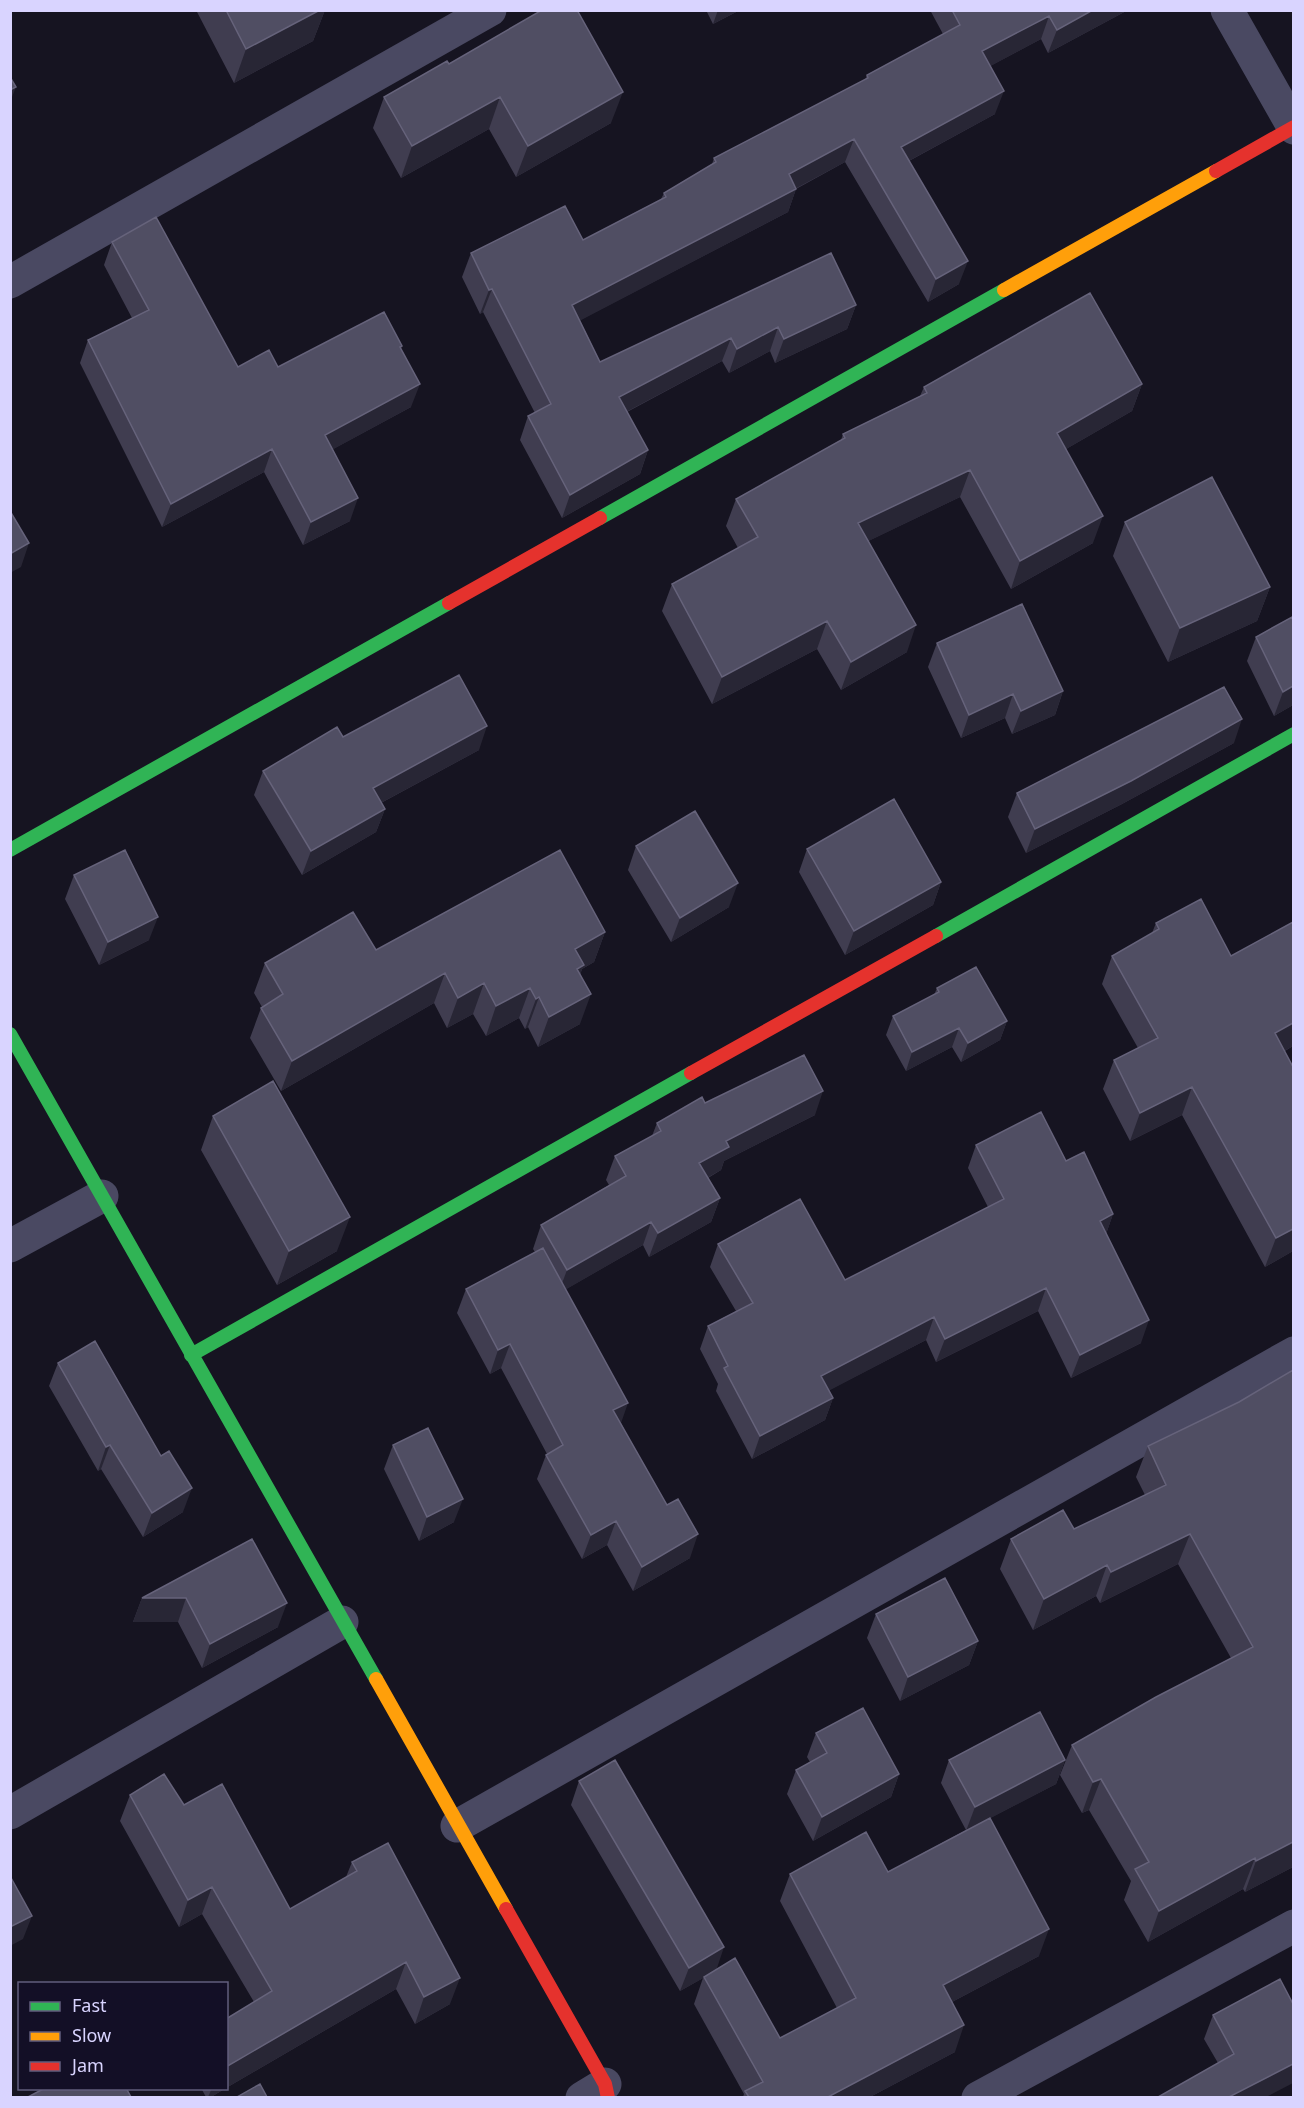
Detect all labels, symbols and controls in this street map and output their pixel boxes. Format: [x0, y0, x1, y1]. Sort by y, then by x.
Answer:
legend [18, 1982, 228, 2090]
text: Fast [72, 1993, 107, 2017]
text: Slow [72, 2023, 111, 2047]
text: Jam [70, 2053, 104, 2077]

